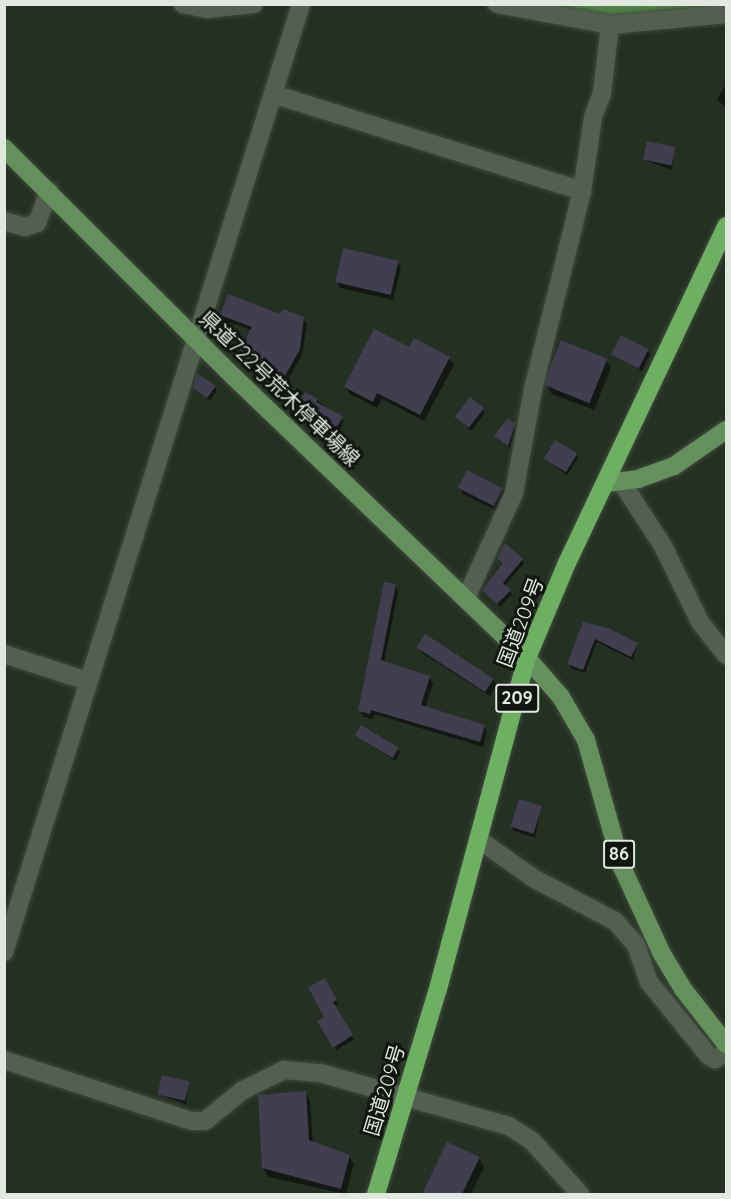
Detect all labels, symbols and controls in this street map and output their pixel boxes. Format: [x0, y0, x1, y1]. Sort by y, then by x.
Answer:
street label: 県道722号荒木停車場線 [195, 306, 365, 470]
street label: 国道209号 [492, 574, 548, 670]
road number: 209 [494, 683, 540, 713]
road number: 86 [602, 839, 636, 869]
street label: 国道209号 [359, 1041, 409, 1139]

